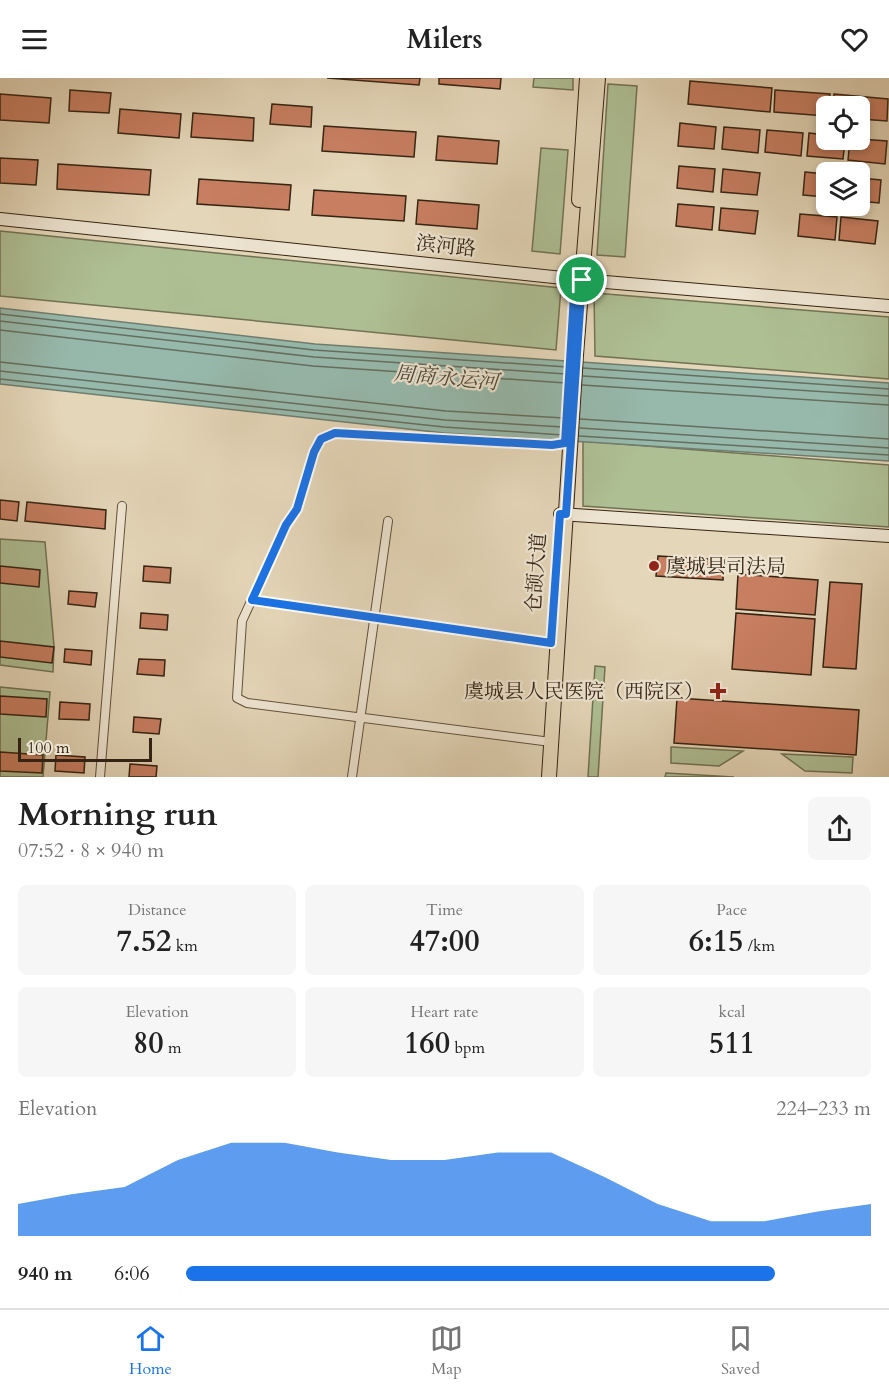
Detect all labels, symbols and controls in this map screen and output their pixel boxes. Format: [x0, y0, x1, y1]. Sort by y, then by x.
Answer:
text: Milers [407, 21, 482, 58]
icon: menu [18, 23, 51, 56]
icon: heart [838, 23, 871, 56]
map controls [816, 96, 870, 216]
button: locate [816, 96, 870, 150]
button: layers [816, 162, 870, 216]
street label: 滨河路 [415, 229, 477, 263]
pin [556, 254, 607, 305]
icon: arrive [565, 263, 598, 296]
water label: 周商永运河 [392, 359, 504, 397]
street label: 仓颉大道 [520, 532, 552, 614]
place label: 虞城县司法局 [666, 553, 786, 580]
marker: 虞城县司法局 [647, 559, 661, 573]
place label: 虞城县人民医院（西院区） [464, 678, 704, 705]
marker: 虞城县人民医院（西院区） [709, 682, 727, 700]
scale bar [18, 735, 152, 762]
text: 100 m [27, 737, 69, 759]
text: Morning run [18, 792, 218, 837]
button: share [808, 797, 871, 860]
text: 07:52 · 8 × 940 m [18, 837, 164, 864]
text: Distance [128, 899, 186, 921]
text: Time [426, 899, 463, 921]
text: Pace [716, 899, 747, 921]
text: 7.52 [117, 921, 171, 962]
text: 47:00 [409, 921, 480, 962]
text: 6:15 [689, 921, 743, 962]
text: km [171, 935, 198, 957]
text: /km [743, 935, 775, 957]
text: Elevation [125, 1001, 189, 1023]
text: Heart rate [411, 1001, 478, 1023]
text: kcal [718, 1001, 745, 1023]
text: 80 [133, 1023, 164, 1064]
text: 160 [404, 1023, 450, 1064]
text: 511 [709, 1023, 755, 1064]
text: m [164, 1037, 181, 1059]
text: bpm [450, 1037, 485, 1059]
text: Elevation [18, 1095, 97, 1122]
text: 224–233 m [776, 1095, 871, 1122]
text: 940 m [18, 1260, 73, 1287]
text: 6:06 [114, 1260, 150, 1287]
tab: Home [129, 1322, 172, 1380]
tab: Map [430, 1322, 463, 1380]
tab: Saved [721, 1322, 760, 1380]

